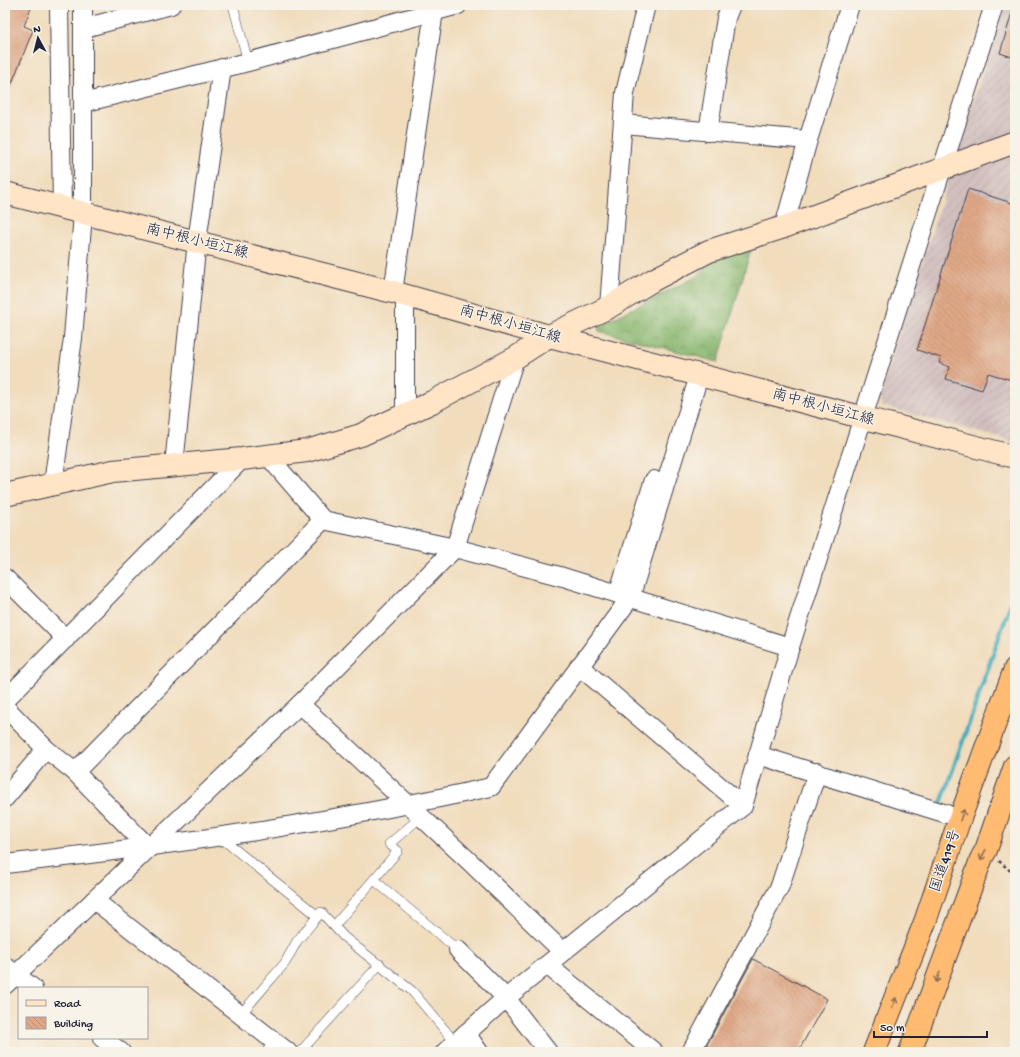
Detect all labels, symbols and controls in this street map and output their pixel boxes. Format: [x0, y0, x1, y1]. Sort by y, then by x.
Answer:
north arrow [18, 18, 58, 58]
text: N [33, 24, 41, 36]
street label: 南中根小垣江線 [144, 220, 250, 263]
street label: 南中根小垣江線 [457, 301, 563, 348]
street label: 南中根小垣江線 [770, 385, 876, 430]
one-way arrow [958, 809, 966, 821]
street label: 国道419号 [927, 827, 965, 895]
one-way arrow [979, 849, 986, 861]
one-way arrow [934, 970, 941, 983]
legend [18, 987, 148, 1039]
one-way arrow [890, 997, 898, 1009]
text: Road [54, 998, 81, 1012]
scale bar [874, 1013, 987, 1039]
text: Building [53, 1018, 93, 1032]
text: 50 m [880, 1022, 905, 1036]

